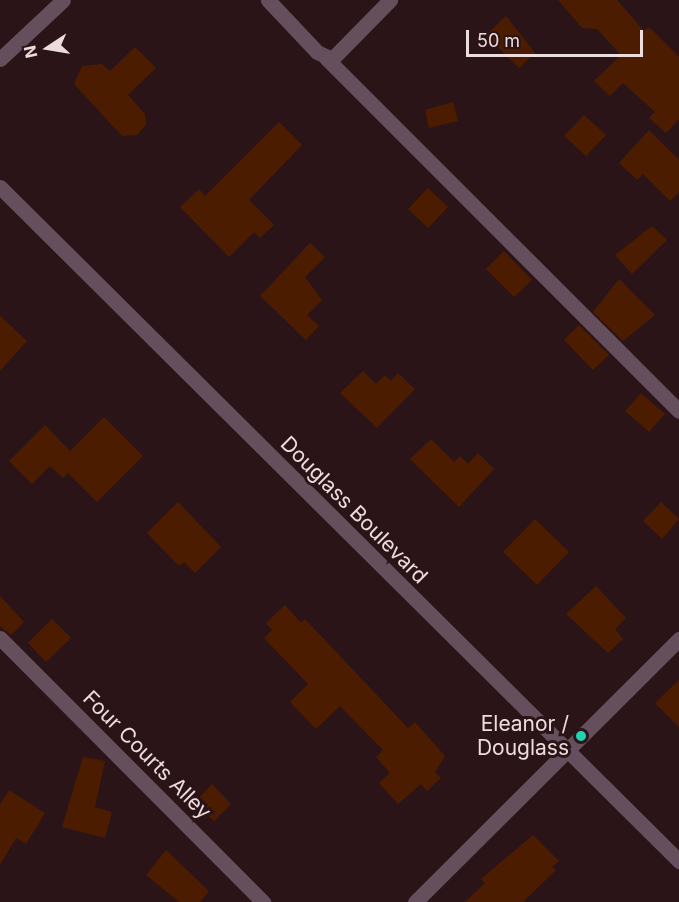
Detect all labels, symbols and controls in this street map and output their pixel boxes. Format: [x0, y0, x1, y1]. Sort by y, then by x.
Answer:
north arrow [18, 18, 78, 78]
scale bar [469, 18, 646, 56]
text: 50 m [477, 30, 520, 51]
text: N [19, 44, 41, 60]
street label: Douglass Boulevard [275, 431, 433, 589]
street label: Four Courts Alley [78, 686, 216, 824]
place label: Eleanor / Douglass [477, 711, 569, 761]
marker: Eleanor / Douglass [574, 729, 588, 743]

